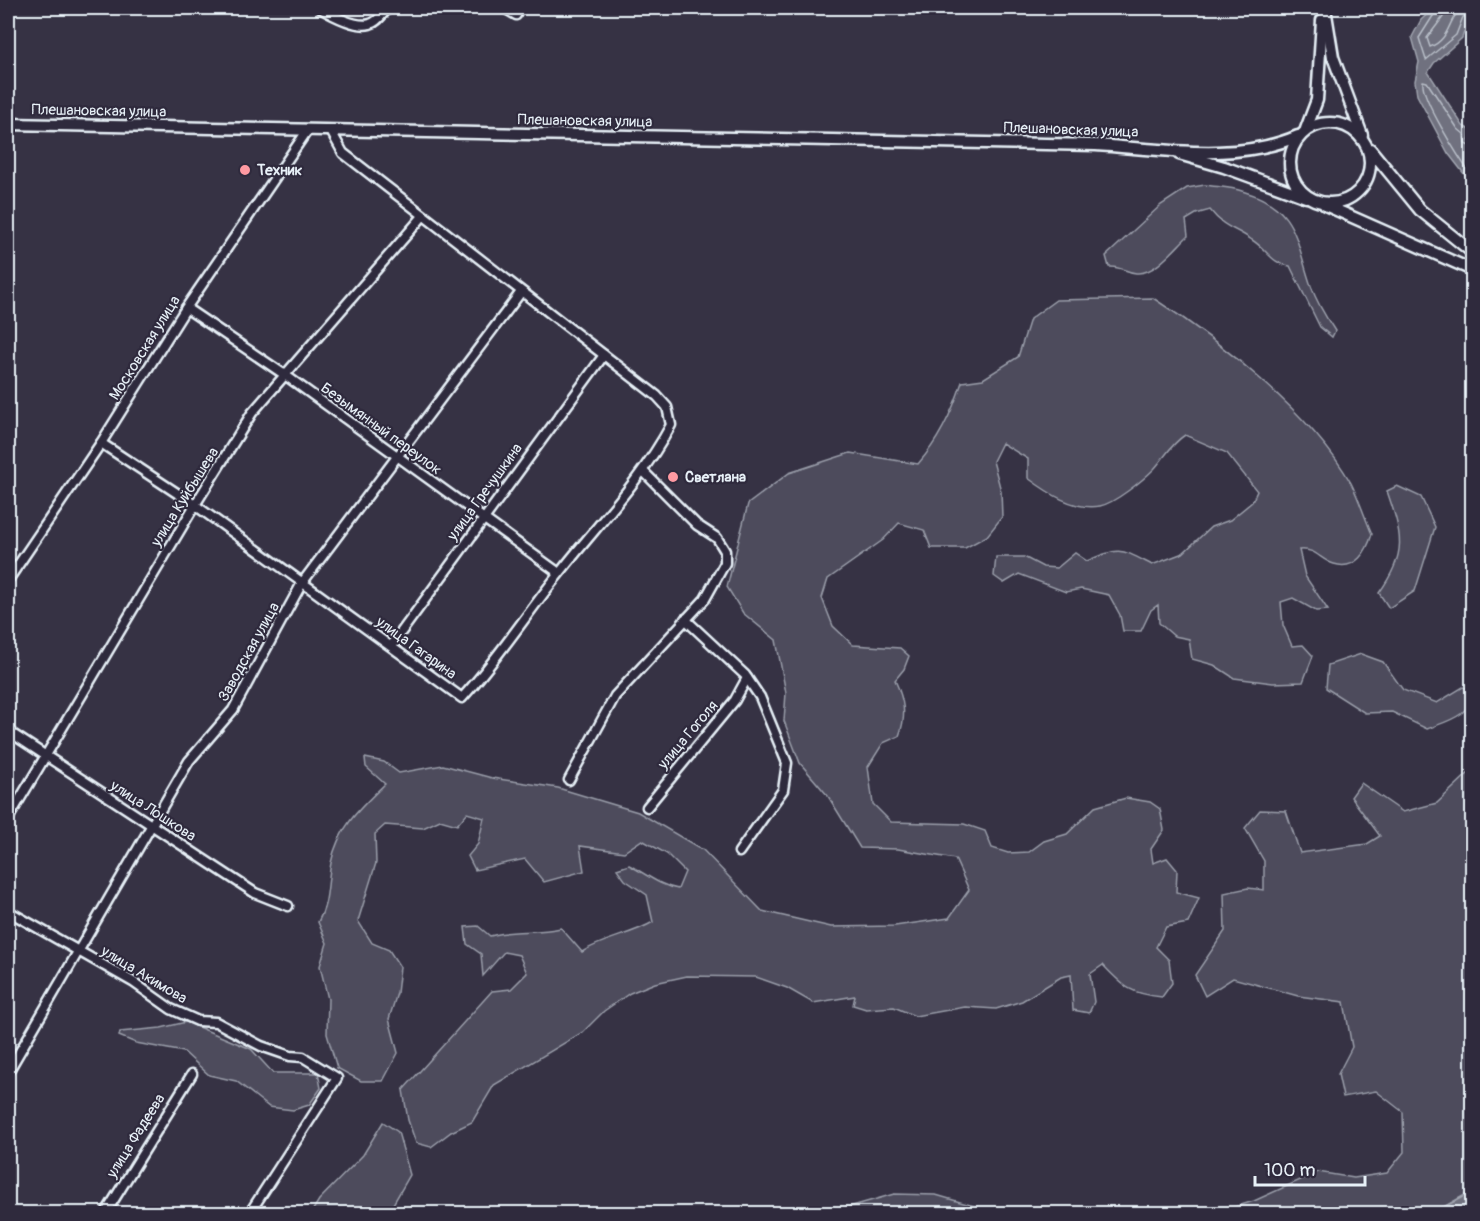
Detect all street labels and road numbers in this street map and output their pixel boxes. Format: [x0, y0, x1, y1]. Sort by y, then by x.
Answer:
street label: Плешановская улица [31, 100, 167, 122]
street label: Плешановская улица [517, 110, 653, 132]
street label: Плешановская улица [1003, 118, 1139, 142]
street label: Московская улица [105, 292, 185, 404]
street label: Безымянный переулок [317, 379, 445, 479]
street label: улица Гречушкина [443, 440, 527, 545]
street label: улица Куйбышева [146, 444, 223, 551]
street label: Заводская улица [214, 599, 284, 705]
street label: улица Гагарина [371, 612, 460, 684]
street label: улица Гоголя [653, 697, 722, 774]
street label: улица Лошкова [106, 776, 199, 846]
street label: улица Акимова [97, 941, 191, 1008]
street label: улица Фадеева [102, 1090, 169, 1182]

